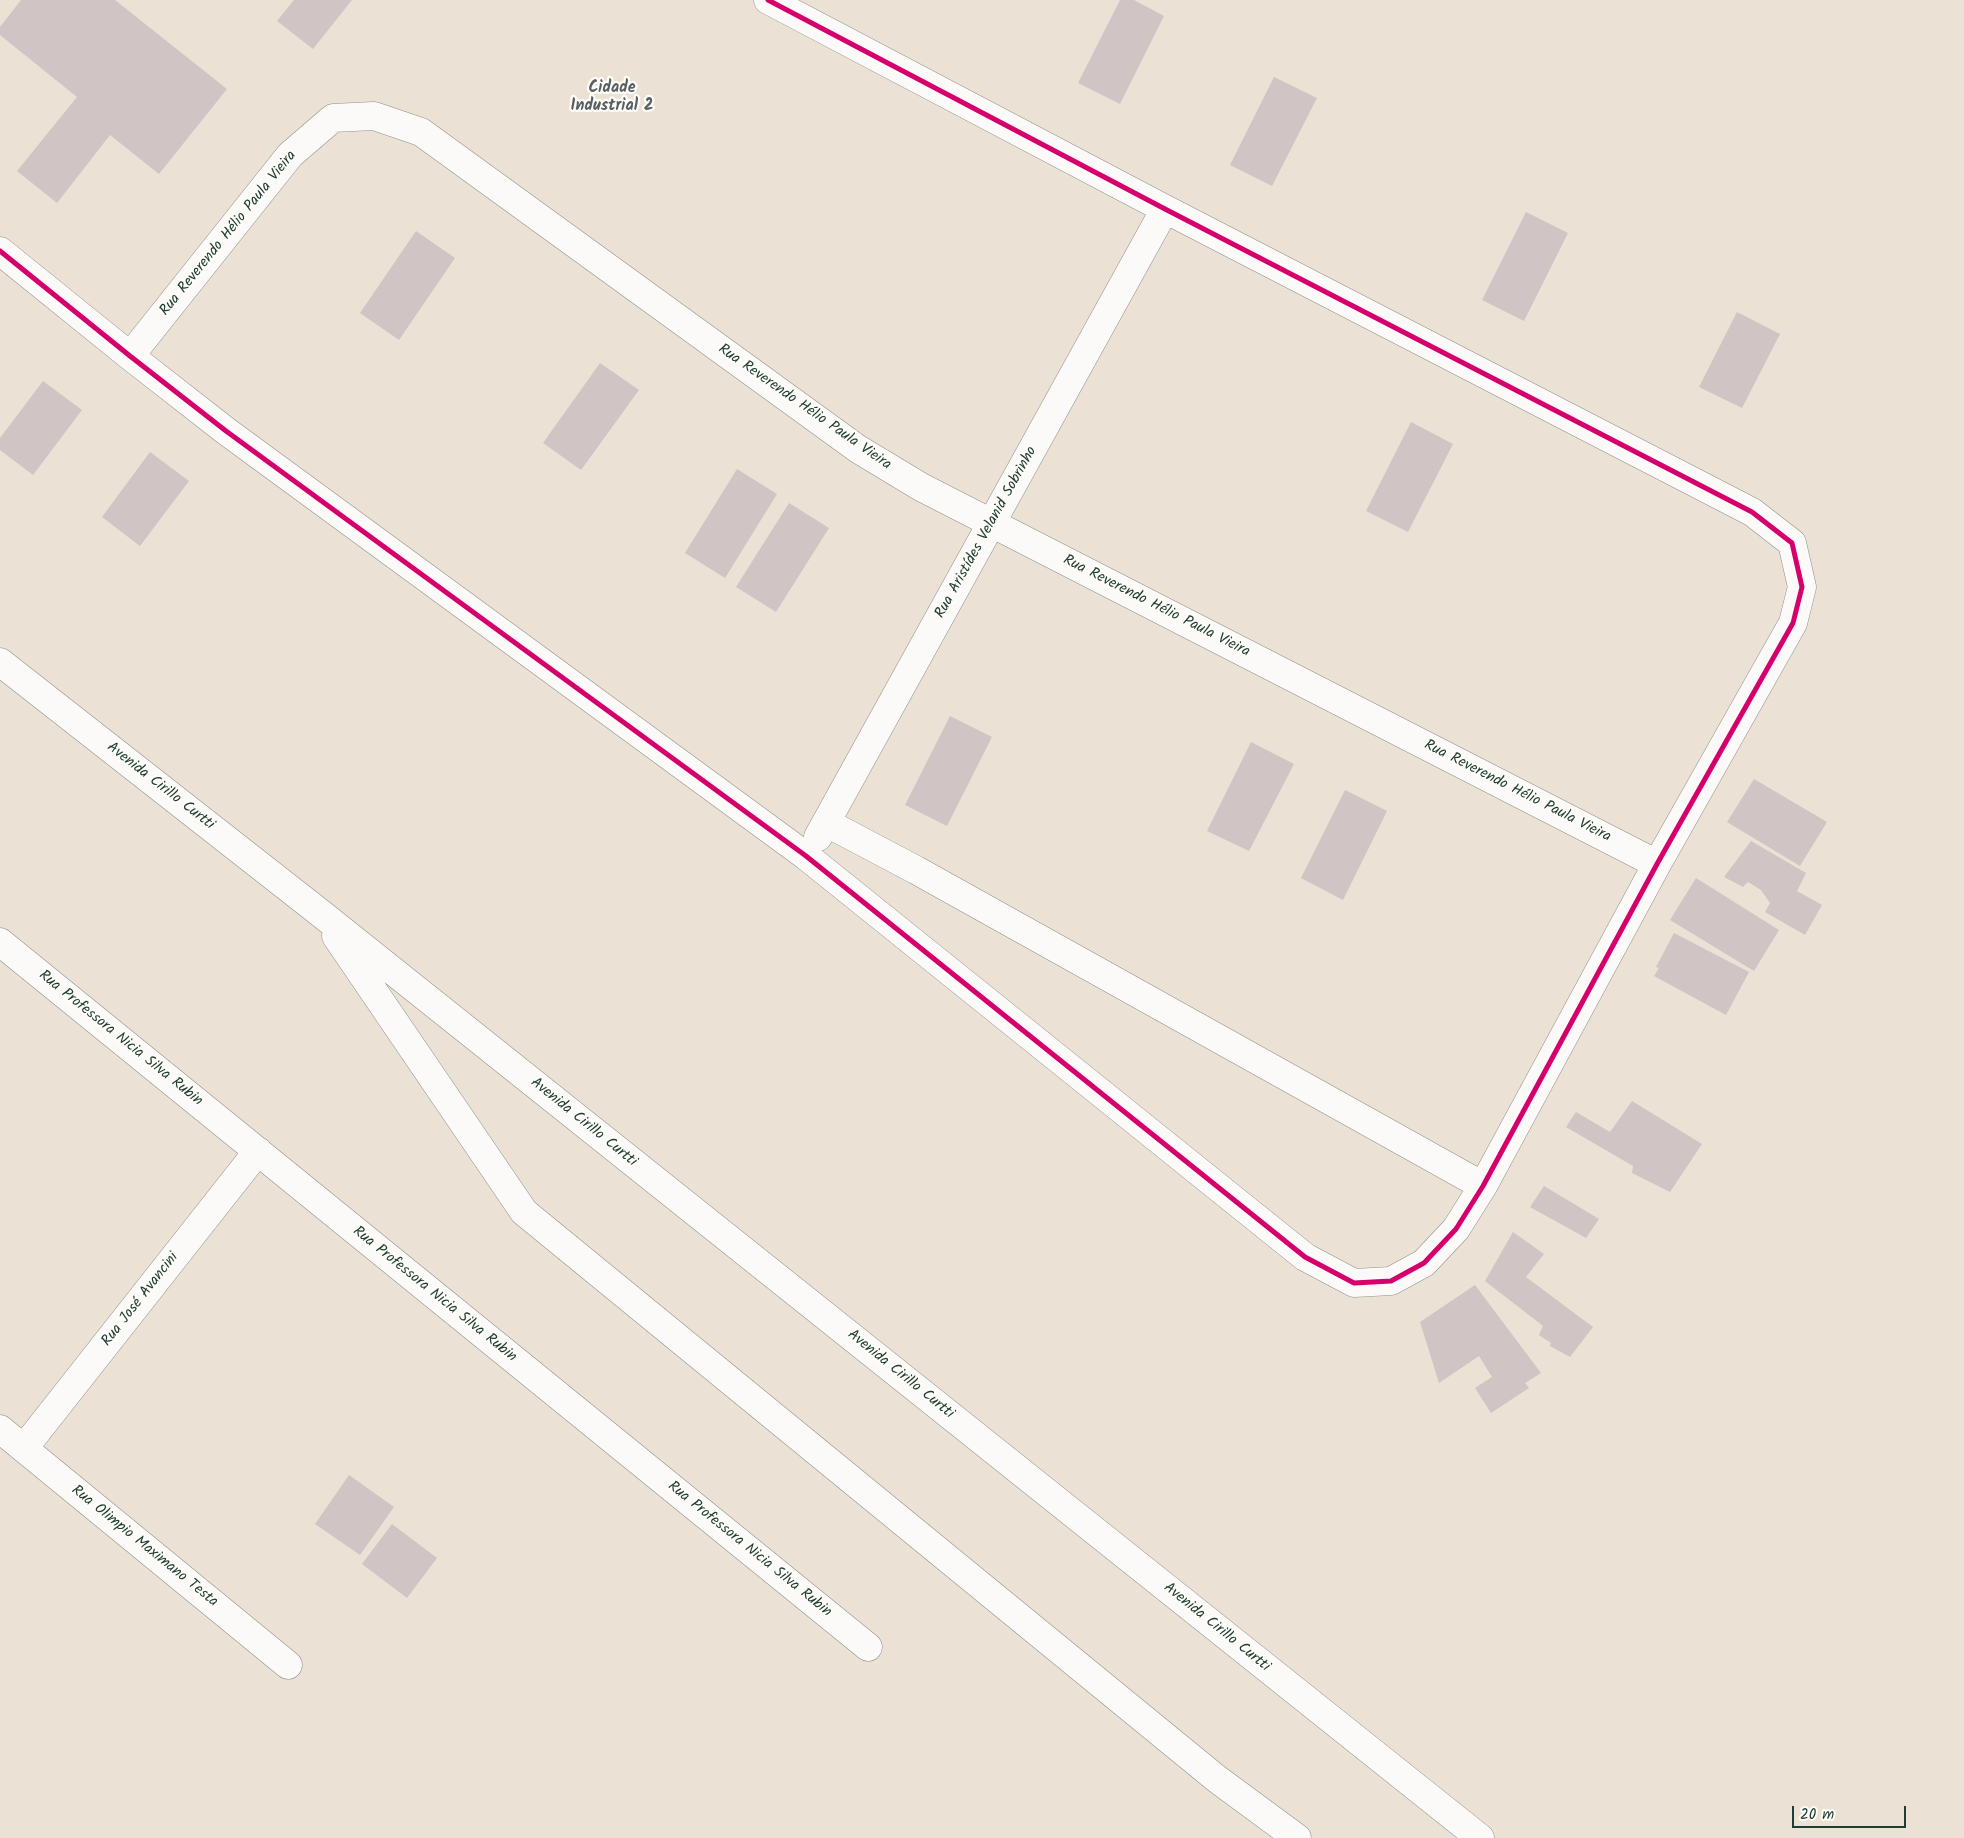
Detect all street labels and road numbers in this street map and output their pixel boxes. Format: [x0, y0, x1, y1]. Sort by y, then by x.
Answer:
street label: Rua Reverendo Hélio Paula Vieira [157, 148, 301, 320]
street label: Rua Reverendo Hélio Paula Vieira [714, 341, 894, 475]
street label: Rua Aristídes Velanid Sobrinho [932, 444, 1042, 622]
street label: Rua Reverendo Hélio Paula Vieira [1060, 552, 1252, 662]
street label: Rua Reverendo Hélio Paula Vieira [1421, 737, 1613, 847]
street label: Avenida Cirillo Curtti [102, 739, 218, 835]
street label: Rua Professora Nicia Silva Rubin [34, 967, 206, 1111]
street label: Avenida Cirillo Curtti [526, 1075, 640, 1171]
street label: Rua Professora Nicia Silva Rubin [348, 1223, 520, 1367]
street label: Rua José Avancini [99, 1250, 183, 1350]
street label: Avenida Cirillo Curtti [843, 1327, 957, 1423]
street label: Rua Professora Nicia Silva Rubin [663, 1478, 835, 1622]
street label: Rua Olimpio Maximano Testa [67, 1482, 221, 1612]
street label: Avenida Cirillo Curtti [1159, 1580, 1273, 1676]

